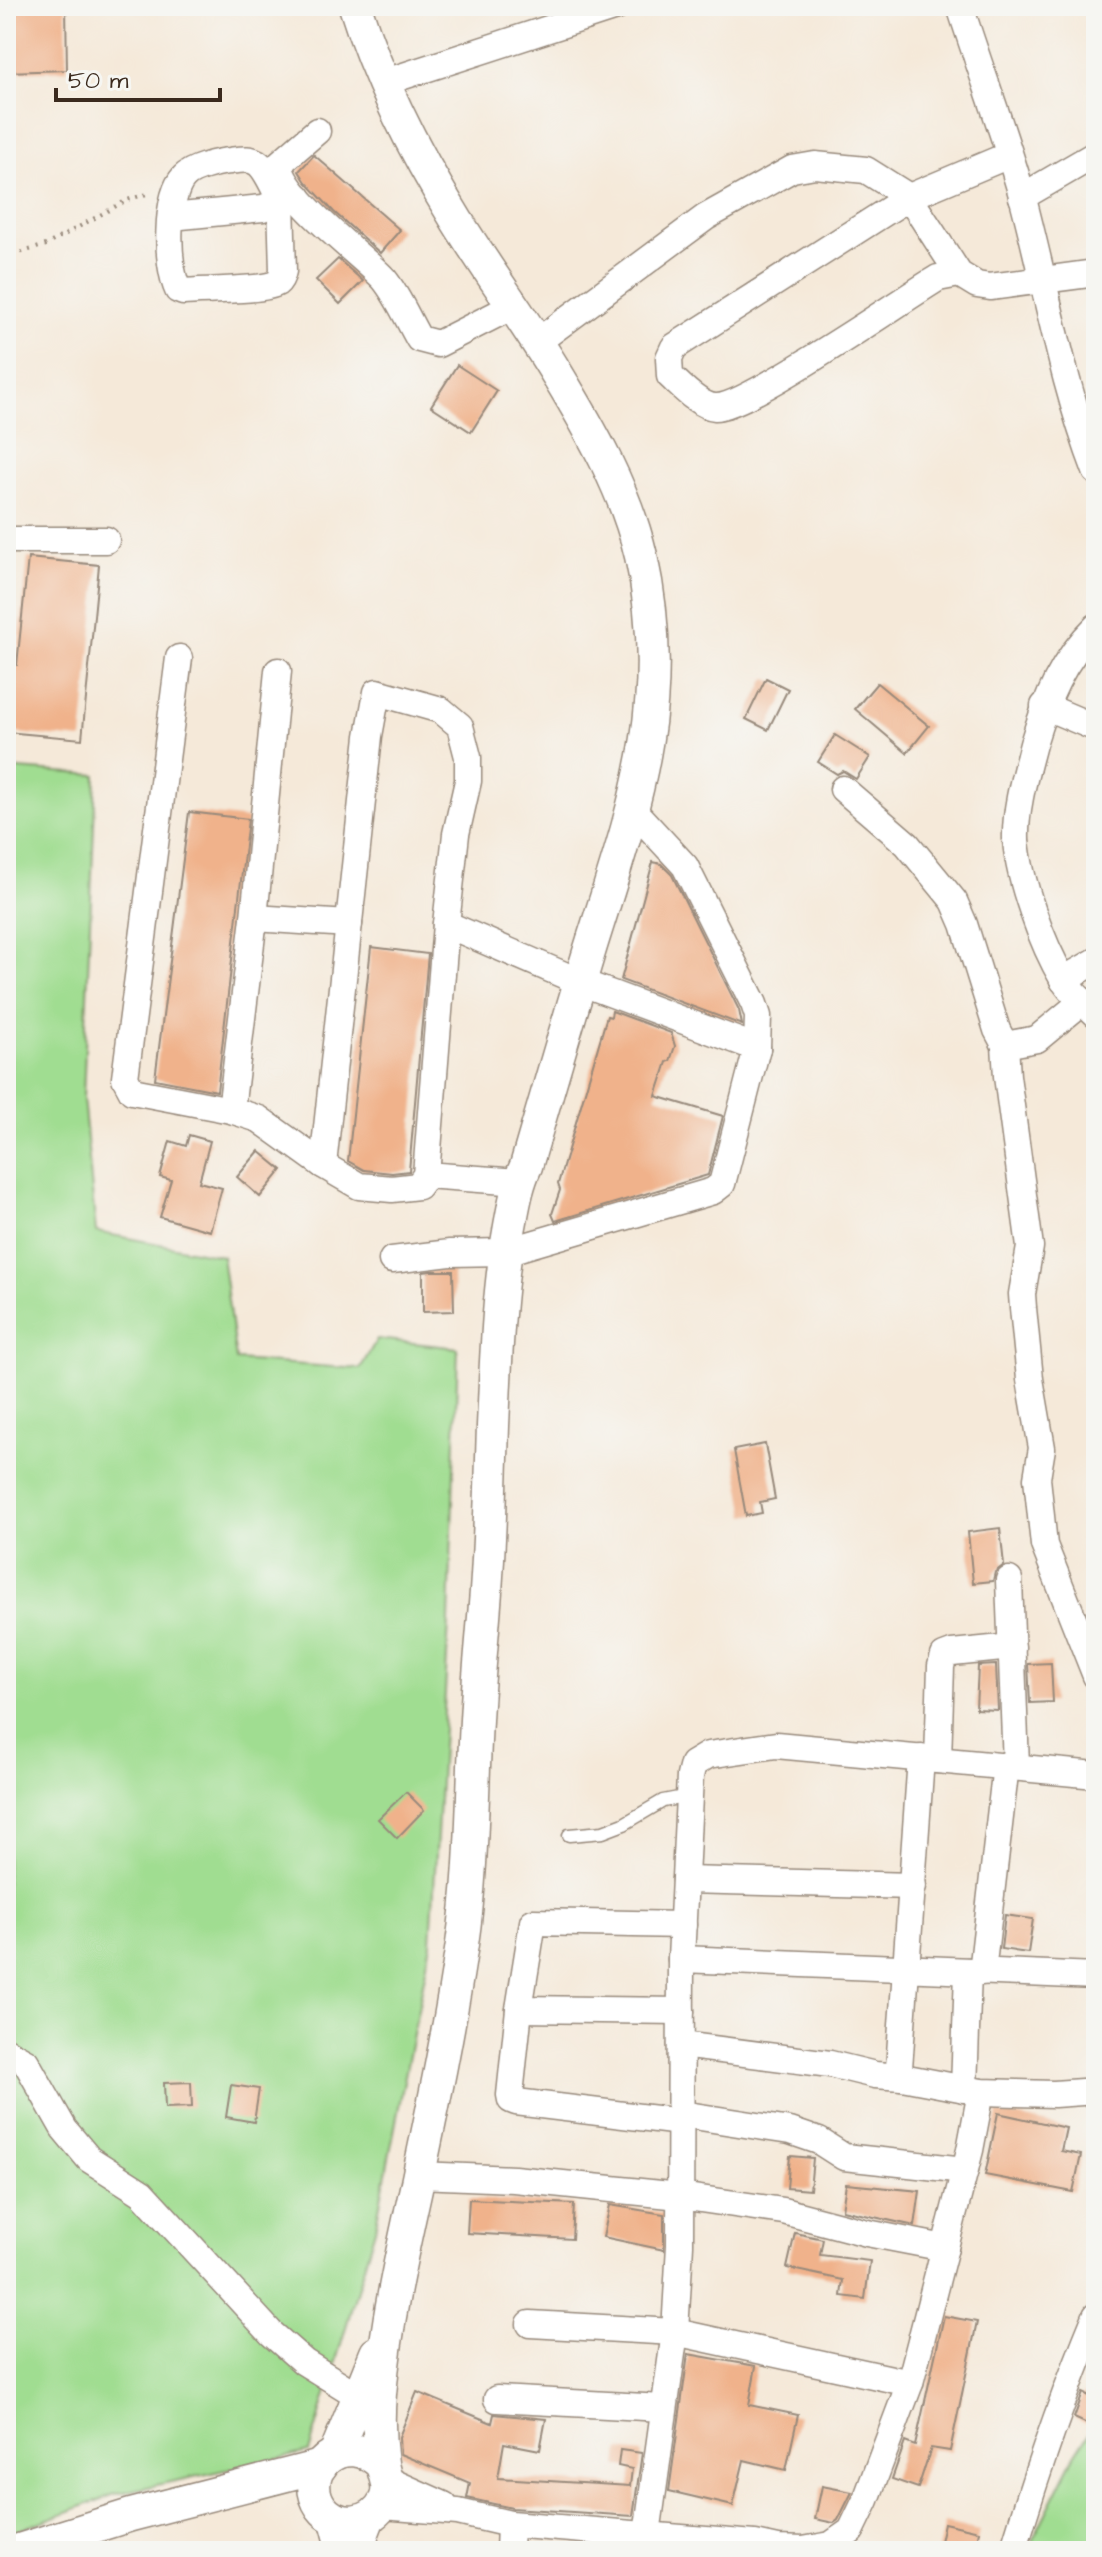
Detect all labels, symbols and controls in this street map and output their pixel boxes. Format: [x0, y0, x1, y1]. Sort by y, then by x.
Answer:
scale bar [56, 52, 220, 102]
text: 50 m [68, 64, 129, 98]

